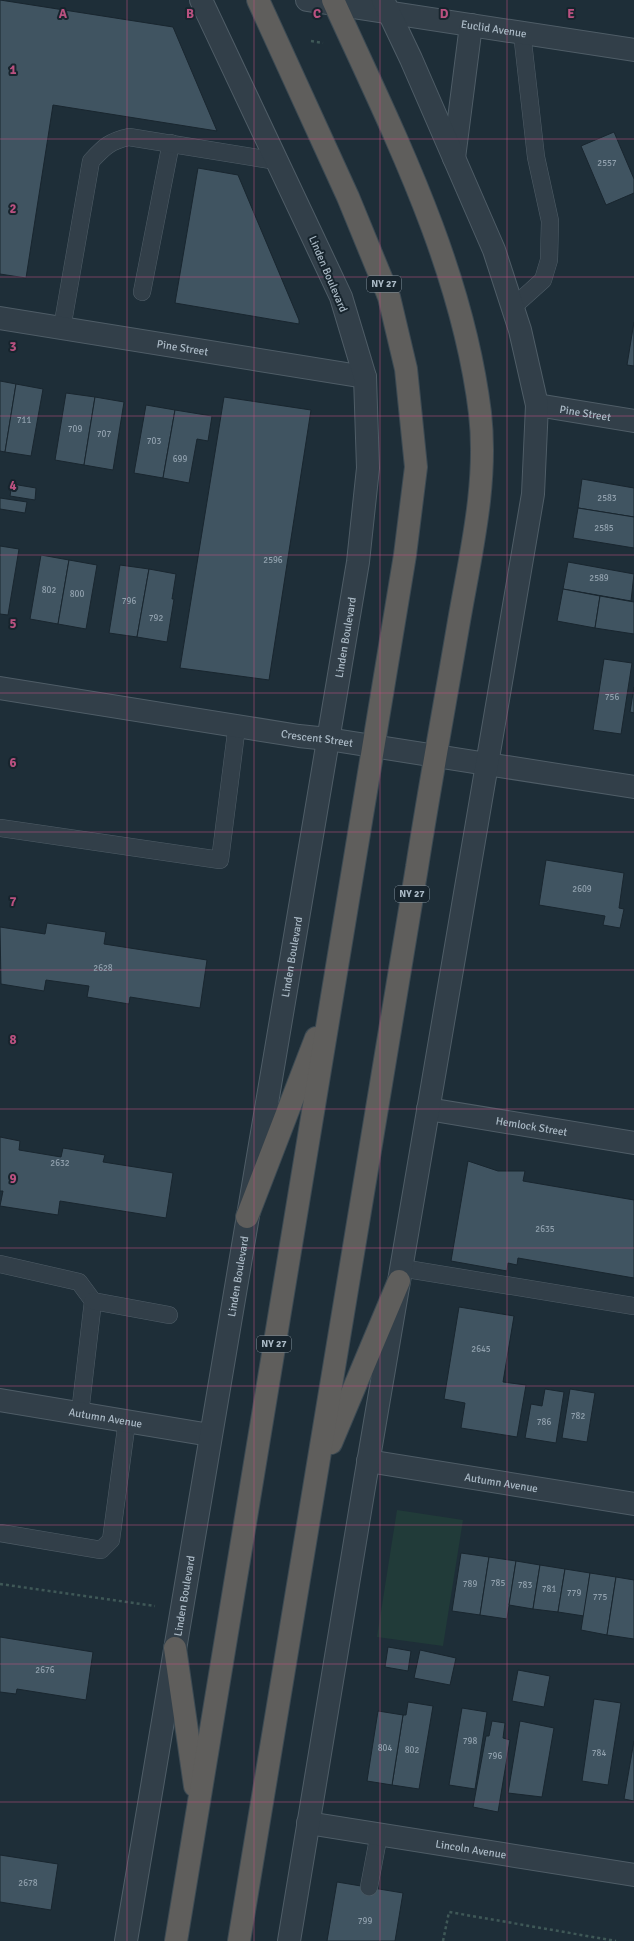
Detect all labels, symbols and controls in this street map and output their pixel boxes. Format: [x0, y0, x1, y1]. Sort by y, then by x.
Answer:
text: A [59, 6, 68, 22]
text: B [186, 6, 194, 22]
text: C [313, 6, 321, 22]
text: D [440, 6, 449, 22]
text: E [567, 6, 575, 22]
street label: Euclid Avenue [460, 17, 528, 40]
text: 1 [9, 62, 17, 78]
house number: 2557 [597, 158, 617, 169]
text: 2 [9, 201, 17, 217]
street label: Linden Boulevard [306, 234, 350, 314]
road number: NY 27 [367, 276, 401, 292]
street label: Pine Street [156, 337, 209, 358]
text: 3 [9, 339, 17, 355]
street label: Pine Street [559, 402, 612, 424]
house number: 711 [17, 415, 31, 426]
house number: 709 [68, 424, 82, 435]
house number: 707 [97, 429, 111, 440]
house number: 703 [147, 436, 161, 447]
house number: 699 [173, 454, 187, 465]
text: 4 [9, 478, 17, 494]
house number: 2583 [597, 493, 617, 504]
house number: 2585 [594, 523, 614, 534]
house number: 2596 [263, 555, 283, 566]
house number: 2589 [589, 573, 609, 584]
house number: 802 [42, 585, 56, 596]
house number: 800 [70, 589, 84, 600]
house number: 796 [122, 596, 136, 607]
street label: Linden Boulevard [332, 596, 359, 679]
house number: 792 [149, 613, 163, 624]
text: 5 [9, 616, 17, 632]
house number: 756 [605, 692, 619, 703]
street label: Crescent Street [280, 727, 354, 749]
text: 6 [9, 755, 17, 771]
house number: 2609 [572, 884, 592, 895]
road number: NY 27 [395, 886, 429, 902]
text: 7 [9, 894, 17, 910]
street label: Linden Boulevard [278, 915, 305, 998]
house number: 2628 [93, 963, 113, 974]
text: 8 [9, 1032, 17, 1048]
street label: Hemlock Street [495, 1114, 569, 1138]
house number: 2632 [50, 1158, 70, 1169]
text: 9 [9, 1171, 17, 1187]
house number: 2635 [535, 1224, 555, 1235]
street label: Linden Boulevard [225, 1235, 251, 1318]
road number: NY 27 [257, 1336, 291, 1352]
house number: 2645 [471, 1344, 491, 1355]
street label: Autumn Avenue [68, 1405, 143, 1430]
house number: 782 [571, 1411, 585, 1422]
house number: 786 [537, 1417, 551, 1428]
street label: Autumn Avenue [464, 1470, 539, 1495]
street label: Linden Boulevard [171, 1554, 197, 1637]
house number: 785 [491, 1578, 505, 1589]
house number: 789 [463, 1579, 477, 1590]
house number: 783 [518, 1580, 532, 1591]
house number: 781 [542, 1584, 556, 1595]
house number: 779 [567, 1588, 581, 1599]
house number: 775 [593, 1592, 607, 1603]
house number: 2676 [35, 1665, 55, 1676]
house number: 798 [463, 1736, 477, 1747]
house number: 804 [378, 1743, 392, 1754]
house number: 802 [405, 1745, 419, 1756]
house number: 784 [592, 1748, 606, 1759]
house number: 796 [488, 1751, 502, 1762]
street label: Lincoln Avenue [435, 1837, 507, 1861]
house number: 2678 [18, 1878, 38, 1889]
house number: 799 [358, 1916, 372, 1927]

